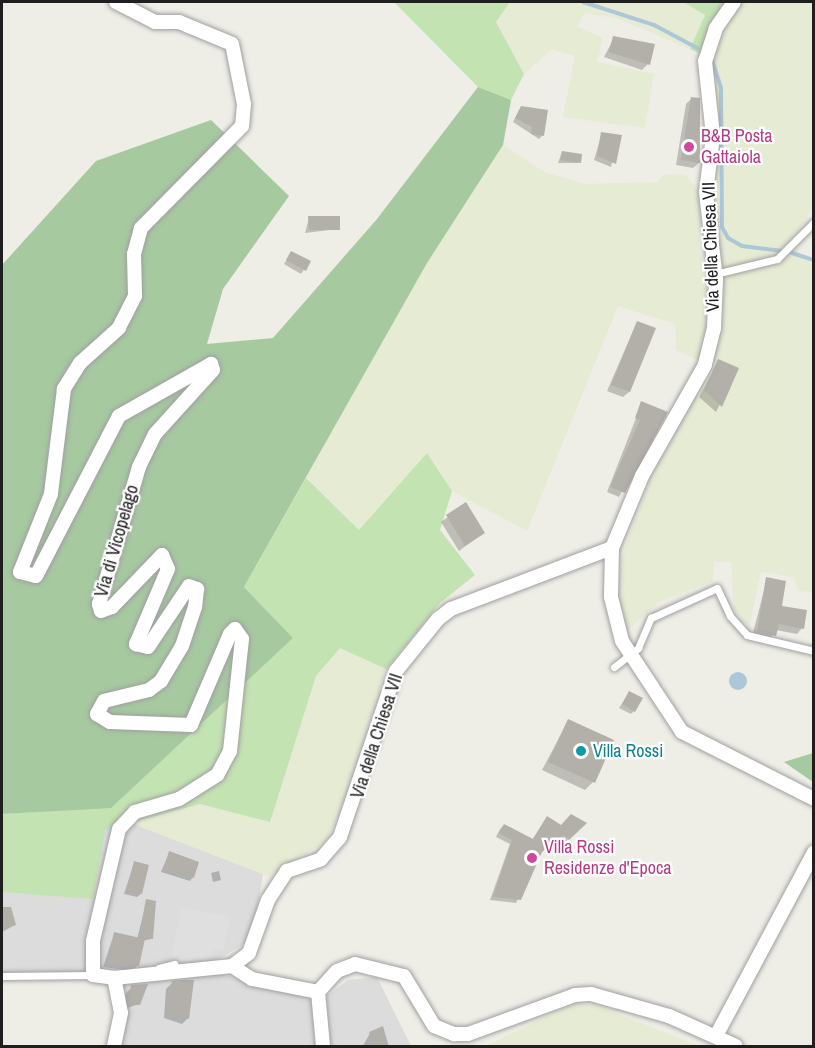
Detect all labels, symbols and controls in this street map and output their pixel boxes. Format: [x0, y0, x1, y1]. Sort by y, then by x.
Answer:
place label: B&B Posta Gattaiola [701, 126, 772, 168]
marker: B&B Posta Gattaiola [682, 140, 696, 154]
street label: Via della Chiesa VII [698, 182, 724, 312]
street label: Via di Vicopelago [91, 482, 143, 600]
street label: Via della Chiesa VII [347, 671, 407, 801]
place label: Villa Rossi [593, 740, 663, 762]
marker: Villa Rossi [574, 744, 588, 758]
place label: Villa Rossi Residenze d'Epoca [544, 837, 672, 880]
marker: Villa Rossi Residenze d'Epoca [525, 851, 539, 865]

